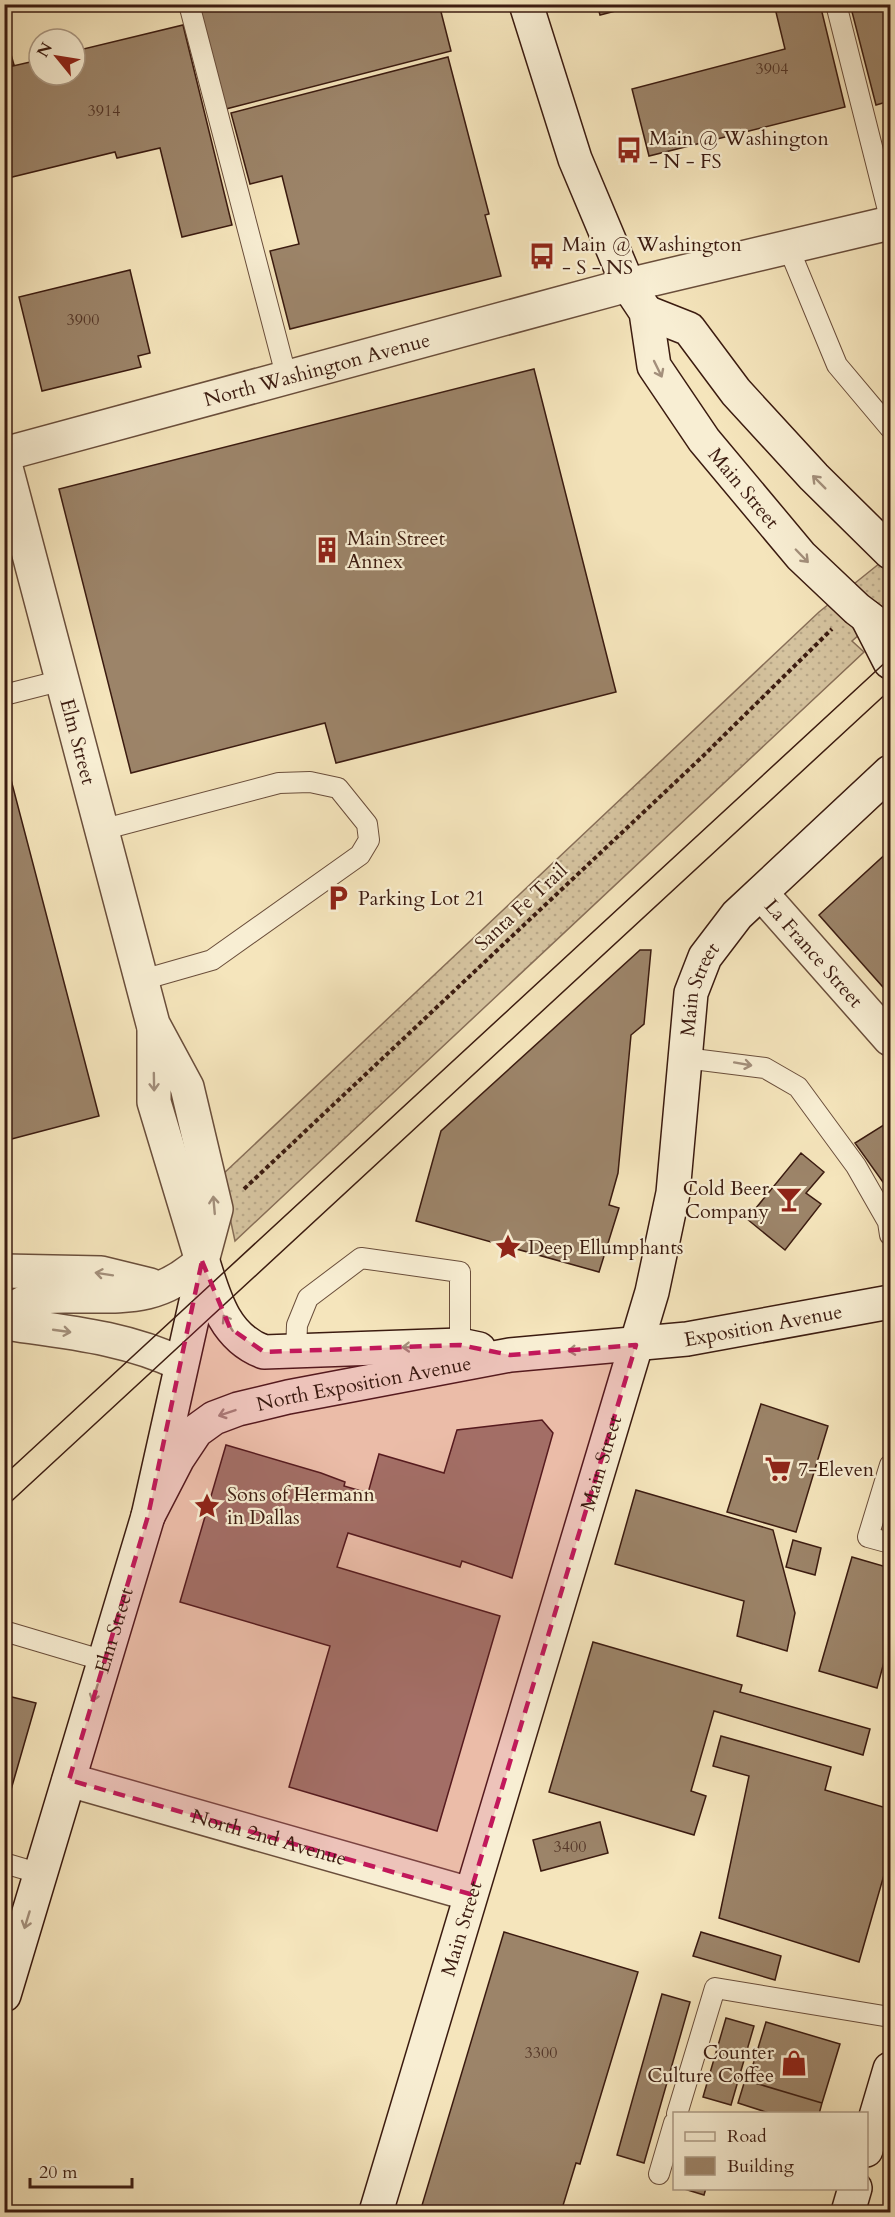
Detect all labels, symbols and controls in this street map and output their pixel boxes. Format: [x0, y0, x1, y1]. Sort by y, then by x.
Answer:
north arrow [27, 27, 87, 87]
text: N [32, 38, 58, 62]
house number: 3904 [756, 58, 788, 80]
house number: 3914 [88, 100, 120, 122]
place label: Main @ Washington - N - FS [649, 125, 829, 175]
bus stop icon: Main @ Washington - N - FS [614, 135, 644, 165]
place label: Main @ Washington - S - NS [562, 231, 742, 281]
bus stop icon: Main @ Washington - S - NS [527, 241, 557, 271]
house number: 3900 [67, 309, 99, 331]
street label: North Washington Avenue [201, 326, 433, 413]
one-way arrow [652, 360, 664, 378]
street label: Main Street [702, 442, 786, 535]
one-way arrow [811, 475, 826, 489]
place label: Main Street Annex [347, 525, 446, 575]
building icon: Main Street Annex [312, 535, 342, 565]
one-way arrow [795, 549, 809, 564]
street label: Elm Street [54, 695, 103, 788]
street label: Santa Fe Trail [469, 857, 573, 957]
parking icon: Parking Lot 21 [323, 883, 353, 913]
place label: Parking Lot 21 [358, 885, 485, 912]
street label: La France Street [759, 893, 870, 1014]
street label: Main Street [674, 936, 726, 1038]
one-way arrow [733, 1059, 753, 1070]
one-way arrow [148, 1072, 160, 1092]
place label: Cold Beer Company [683, 1175, 770, 1225]
bar icon: Cold Beer Company [774, 1184, 804, 1214]
one-way arrow [208, 1196, 219, 1215]
place icon: Deep Ellumphants [493, 1232, 523, 1262]
place label: Deep Ellumphants [528, 1234, 683, 1261]
one-way arrow [95, 1269, 115, 1280]
street label: Exposition Avenue [682, 1297, 844, 1353]
one-way arrow [221, 1315, 233, 1332]
one-way arrow [52, 1326, 72, 1337]
one-way arrow [401, 1342, 421, 1353]
one-way arrow [568, 1345, 588, 1356]
street label: North Exposition Avenue [254, 1349, 473, 1418]
one-way arrow [218, 1409, 237, 1420]
street label: Main Street [574, 1412, 628, 1514]
supermarket icon: 7-Eleven [763, 1454, 793, 1484]
place label: 7-Eleven [798, 1456, 875, 1483]
place label: Sons of Hermann in Dallas [227, 1481, 376, 1531]
place icon: Sons of Hermann in Dallas [192, 1491, 222, 1521]
street label: Elm Street [88, 1584, 139, 1676]
one-way arrow [89, 1683, 100, 1702]
street label: North 2nd Avenue [188, 1802, 350, 1872]
house number: 3400 [554, 1836, 586, 1858]
street label: Main Street [434, 1877, 488, 1979]
one-way arrow [21, 1910, 32, 1929]
place label: Counter Culture Coffee [647, 2039, 775, 2089]
house number: 3300 [525, 2042, 557, 2064]
shop icon: Counter Culture Coffee [779, 2048, 809, 2078]
legend [673, 2112, 868, 2190]
text: Road [727, 2124, 767, 2149]
scale bar [30, 2151, 132, 2189]
text: Building [727, 2154, 795, 2179]
text: 20 m [39, 2160, 78, 2185]

